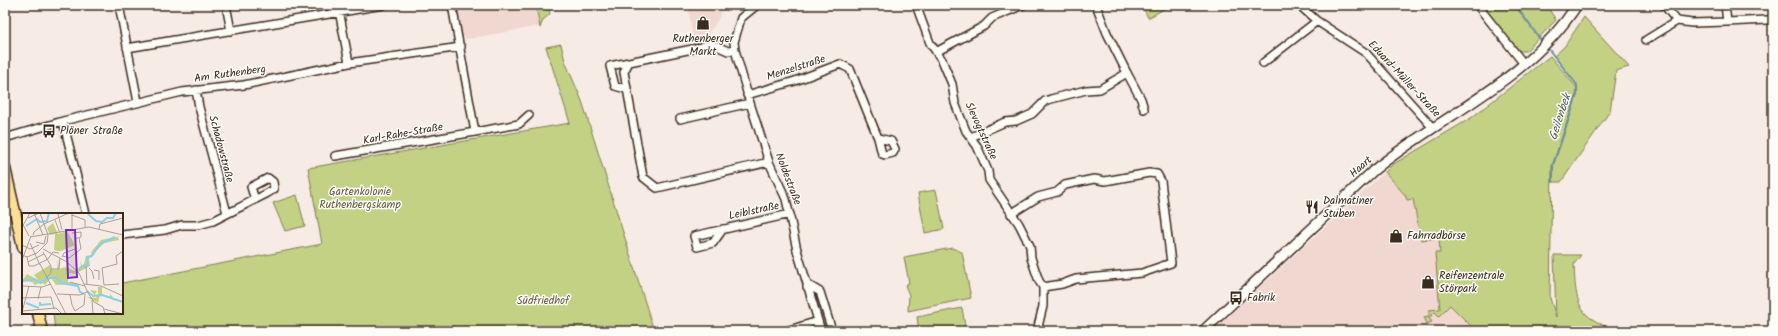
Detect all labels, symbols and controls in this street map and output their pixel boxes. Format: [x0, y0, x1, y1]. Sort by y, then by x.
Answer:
shop icon: Ruthenberger Markt [695, 15, 711, 31]
place label: Ruthenberger Markt [673, 30, 735, 61]
street label: Eduard-Müller-Straße [1363, 36, 1445, 122]
street label: Menzelstraße [764, 50, 828, 86]
street label: Am Ruthenberg [193, 60, 267, 88]
water label: Geilenbek [1544, 89, 1577, 143]
street label: Slevogtstraße [960, 99, 1002, 163]
street label: Schadowstraße [203, 113, 239, 185]
street label: Karl-Rahe-Straße [362, 118, 444, 150]
place label: Plöner Straße [60, 122, 123, 140]
bus stop icon: Plöner Straße [41, 123, 57, 139]
street label: Noldestraße [770, 150, 806, 208]
street label: Haart [1345, 151, 1377, 182]
park label: Gartenkolonie Ruthenbergskamp [319, 183, 401, 214]
place label: Dalmatiner Stuben [1323, 192, 1375, 223]
street label: Leiblstraße [727, 197, 781, 225]
restaurant icon: Dalmatiner Stuben [1304, 199, 1320, 215]
inset map [22, 213, 123, 314]
place label: Fahrradbörse [1407, 227, 1466, 245]
shop icon: Fahrradbörse [1388, 228, 1404, 244]
place label: Reifenzentrale Störpark [1439, 267, 1504, 298]
shop icon: Reifenzentrale Störpark [1420, 274, 1436, 290]
place label: Fabrik [1247, 289, 1276, 307]
bus stop icon: Fabrik [1228, 290, 1244, 306]
park label: Südfriedhof [517, 292, 571, 310]

